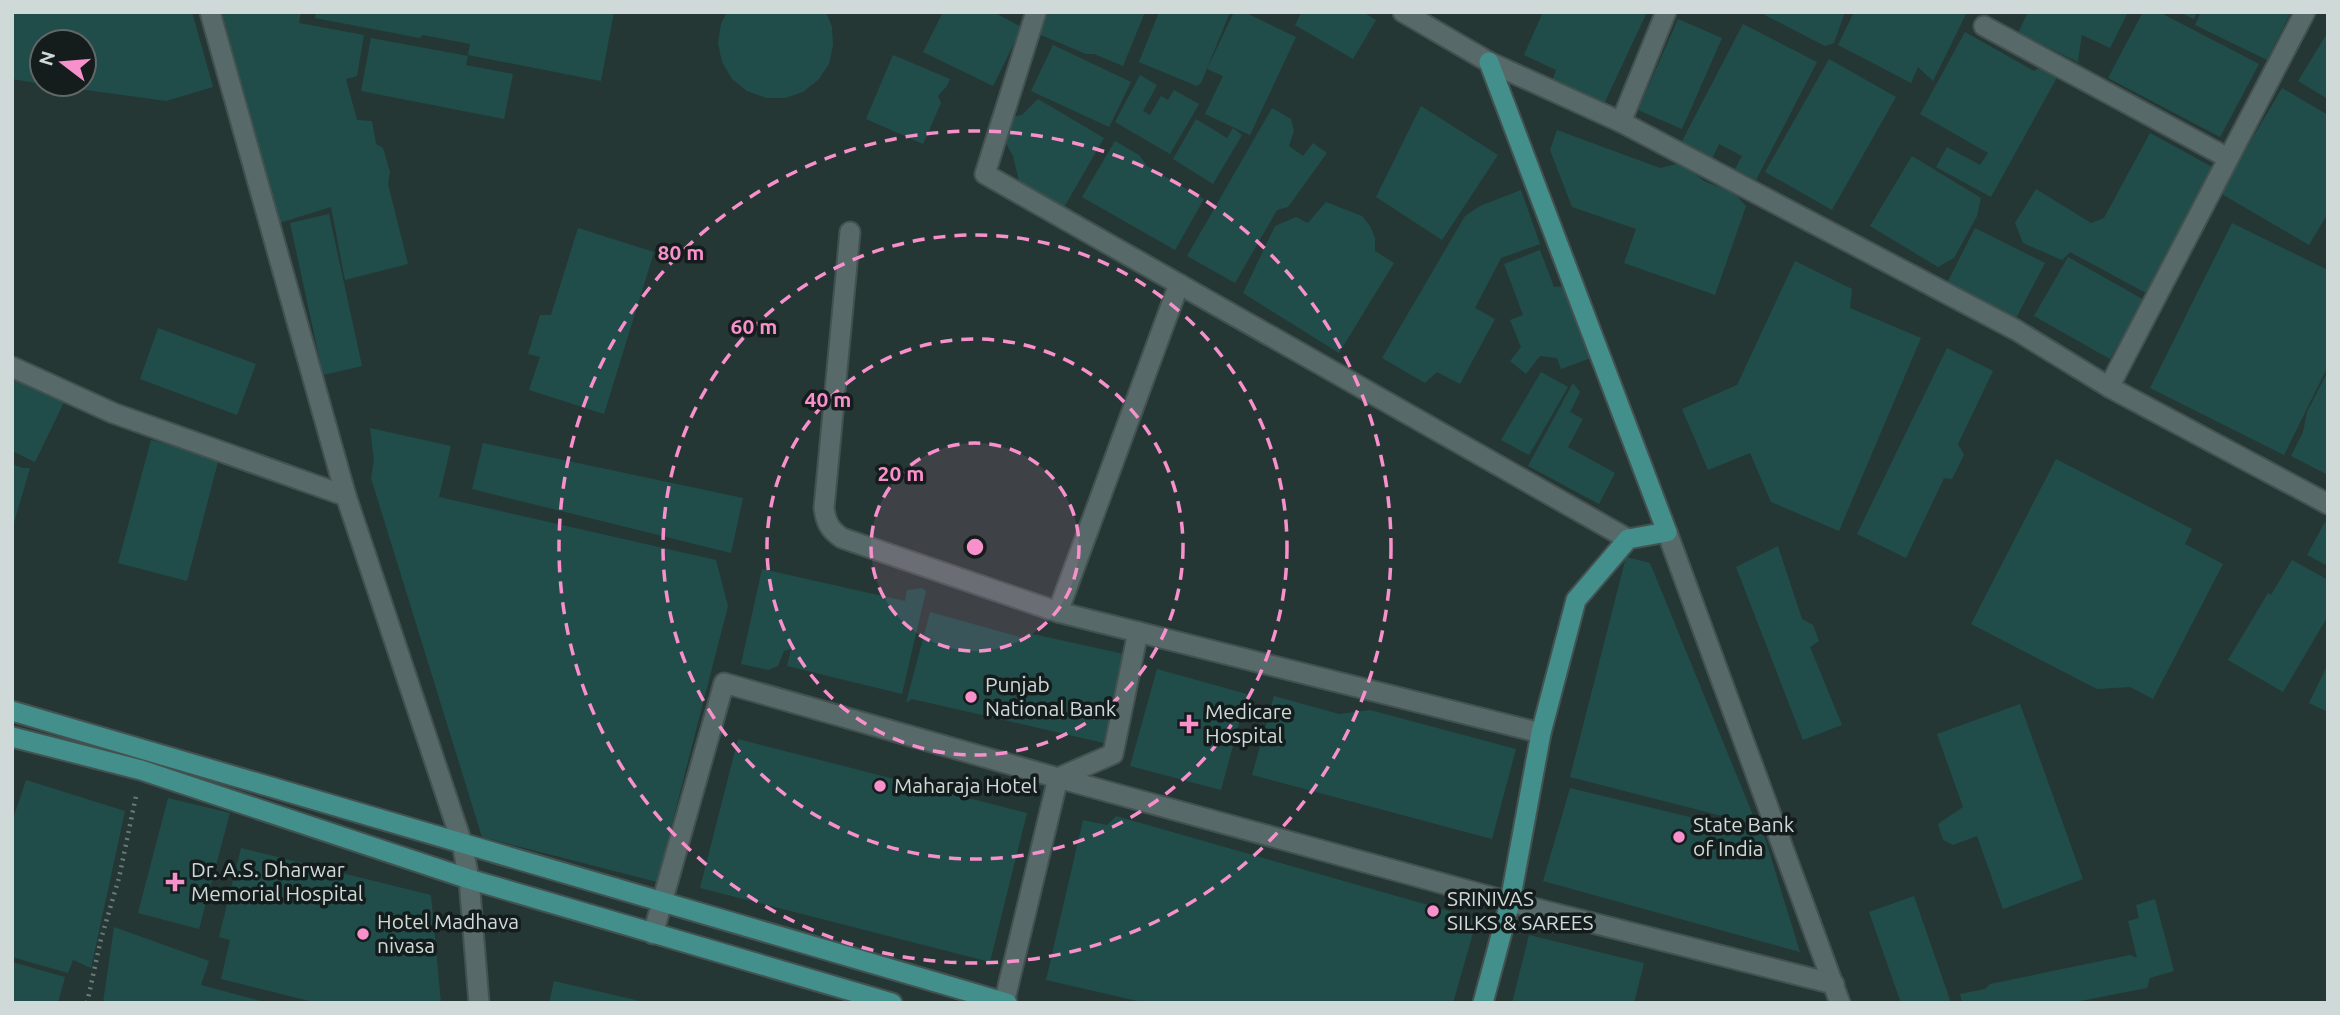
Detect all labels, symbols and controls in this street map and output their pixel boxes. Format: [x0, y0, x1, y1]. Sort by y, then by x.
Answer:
north arrow [28, 28, 98, 98]
text: N [34, 48, 59, 68]
text: 80 m [658, 240, 704, 264]
text: 60 m [731, 314, 777, 338]
text: 40 m [805, 387, 851, 411]
text: 20 m [878, 461, 924, 485]
centre of rings [963, 535, 987, 559]
place label: Punjab National Bank [985, 672, 1117, 720]
marker: Punjab National Bank [963, 689, 979, 705]
place label: Medicare Hospital [1205, 699, 1292, 747]
marker: Medicare Hospital [1179, 714, 1199, 734]
place label: Maharaja Hotel [894, 773, 1038, 797]
marker: Maharaja Hotel [872, 778, 888, 794]
place label: State Bank of India [1693, 812, 1795, 860]
marker: State Bank of India [1671, 829, 1687, 845]
place label: Dr. A.S. Dharwar Memorial Hospital [191, 857, 363, 905]
marker: Dr. A.S. Dharwar Memorial Hospital [165, 872, 185, 892]
place label: SRINIVAS SILKS & SAREES [1447, 886, 1594, 934]
marker: SRINIVAS SILKS & SAREES [1425, 903, 1441, 919]
place label: Hotel Madhava nivasa [377, 909, 519, 957]
marker: Hotel Madhava nivasa [355, 926, 371, 942]

